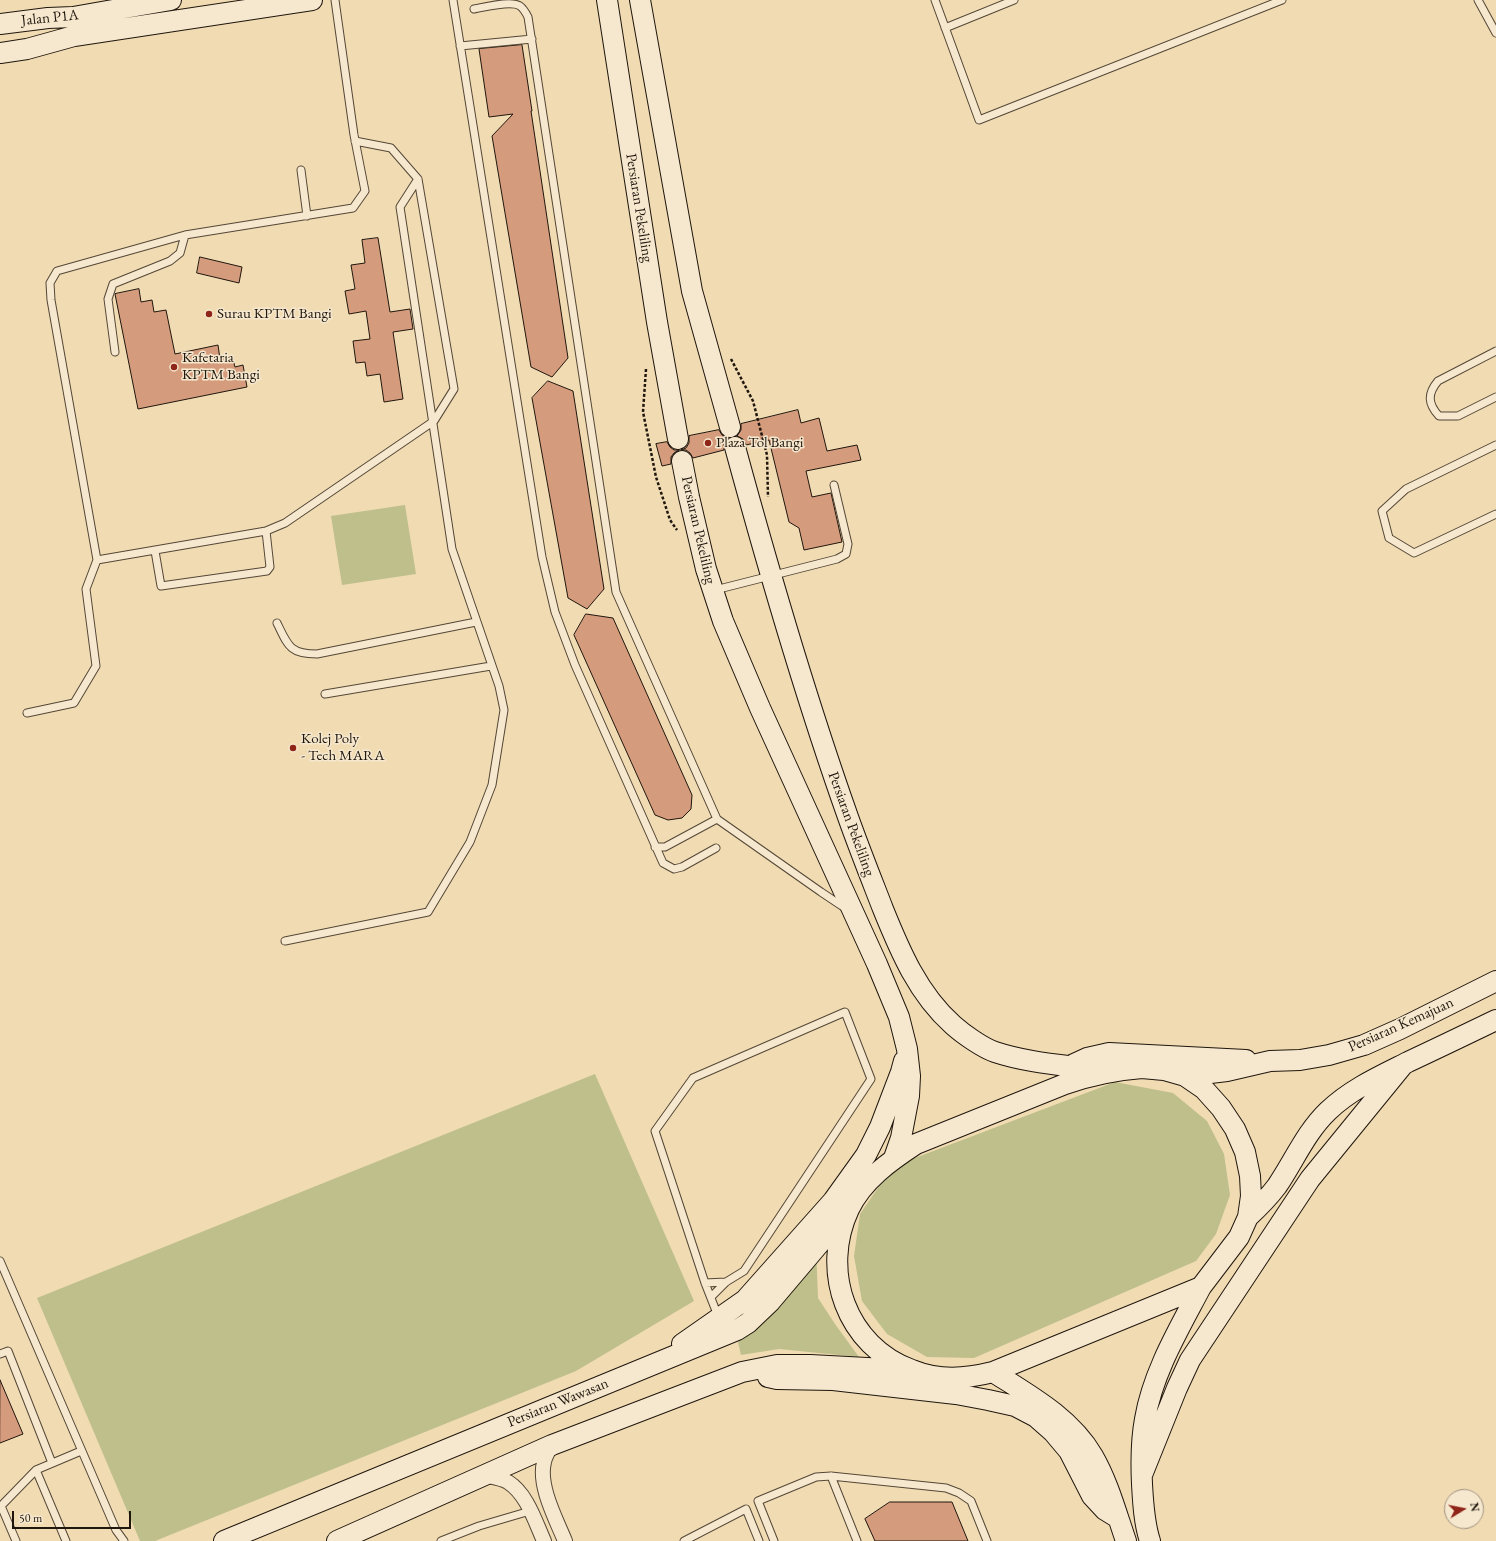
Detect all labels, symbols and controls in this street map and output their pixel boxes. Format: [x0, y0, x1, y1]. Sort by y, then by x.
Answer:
street label: Jalan P1A [20, 6, 80, 30]
street label: Persiaran Pekeliling [622, 152, 656, 264]
place label: Surau KPTM Bangi [217, 305, 332, 323]
marker: Surau KPTM Bangi [204, 309, 214, 319]
place label: Kafetaria KPTM Bangi [182, 349, 260, 384]
marker: Kafetaria KPTM Bangi [169, 362, 179, 372]
place label: Plaza Tol Bangi [716, 434, 803, 452]
marker: Plaza Tol Bangi [703, 438, 713, 448]
street label: Persiaran Pekeliling [677, 474, 719, 586]
place label: Kolej Poly - Tech MARA [301, 730, 385, 765]
marker: Kolej Poly - Tech MARA [288, 743, 298, 753]
street label: Persiaran Pekeliling [824, 769, 878, 879]
street label: Persiaran Kemajuan [1345, 994, 1457, 1056]
street label: Persiaran Wawasan [505, 1375, 611, 1431]
north arrow [1444, 1489, 1484, 1529]
text: N [1467, 1501, 1482, 1513]
scale bar [14, 1503, 133, 1529]
text: 50 m [19, 1510, 42, 1526]

